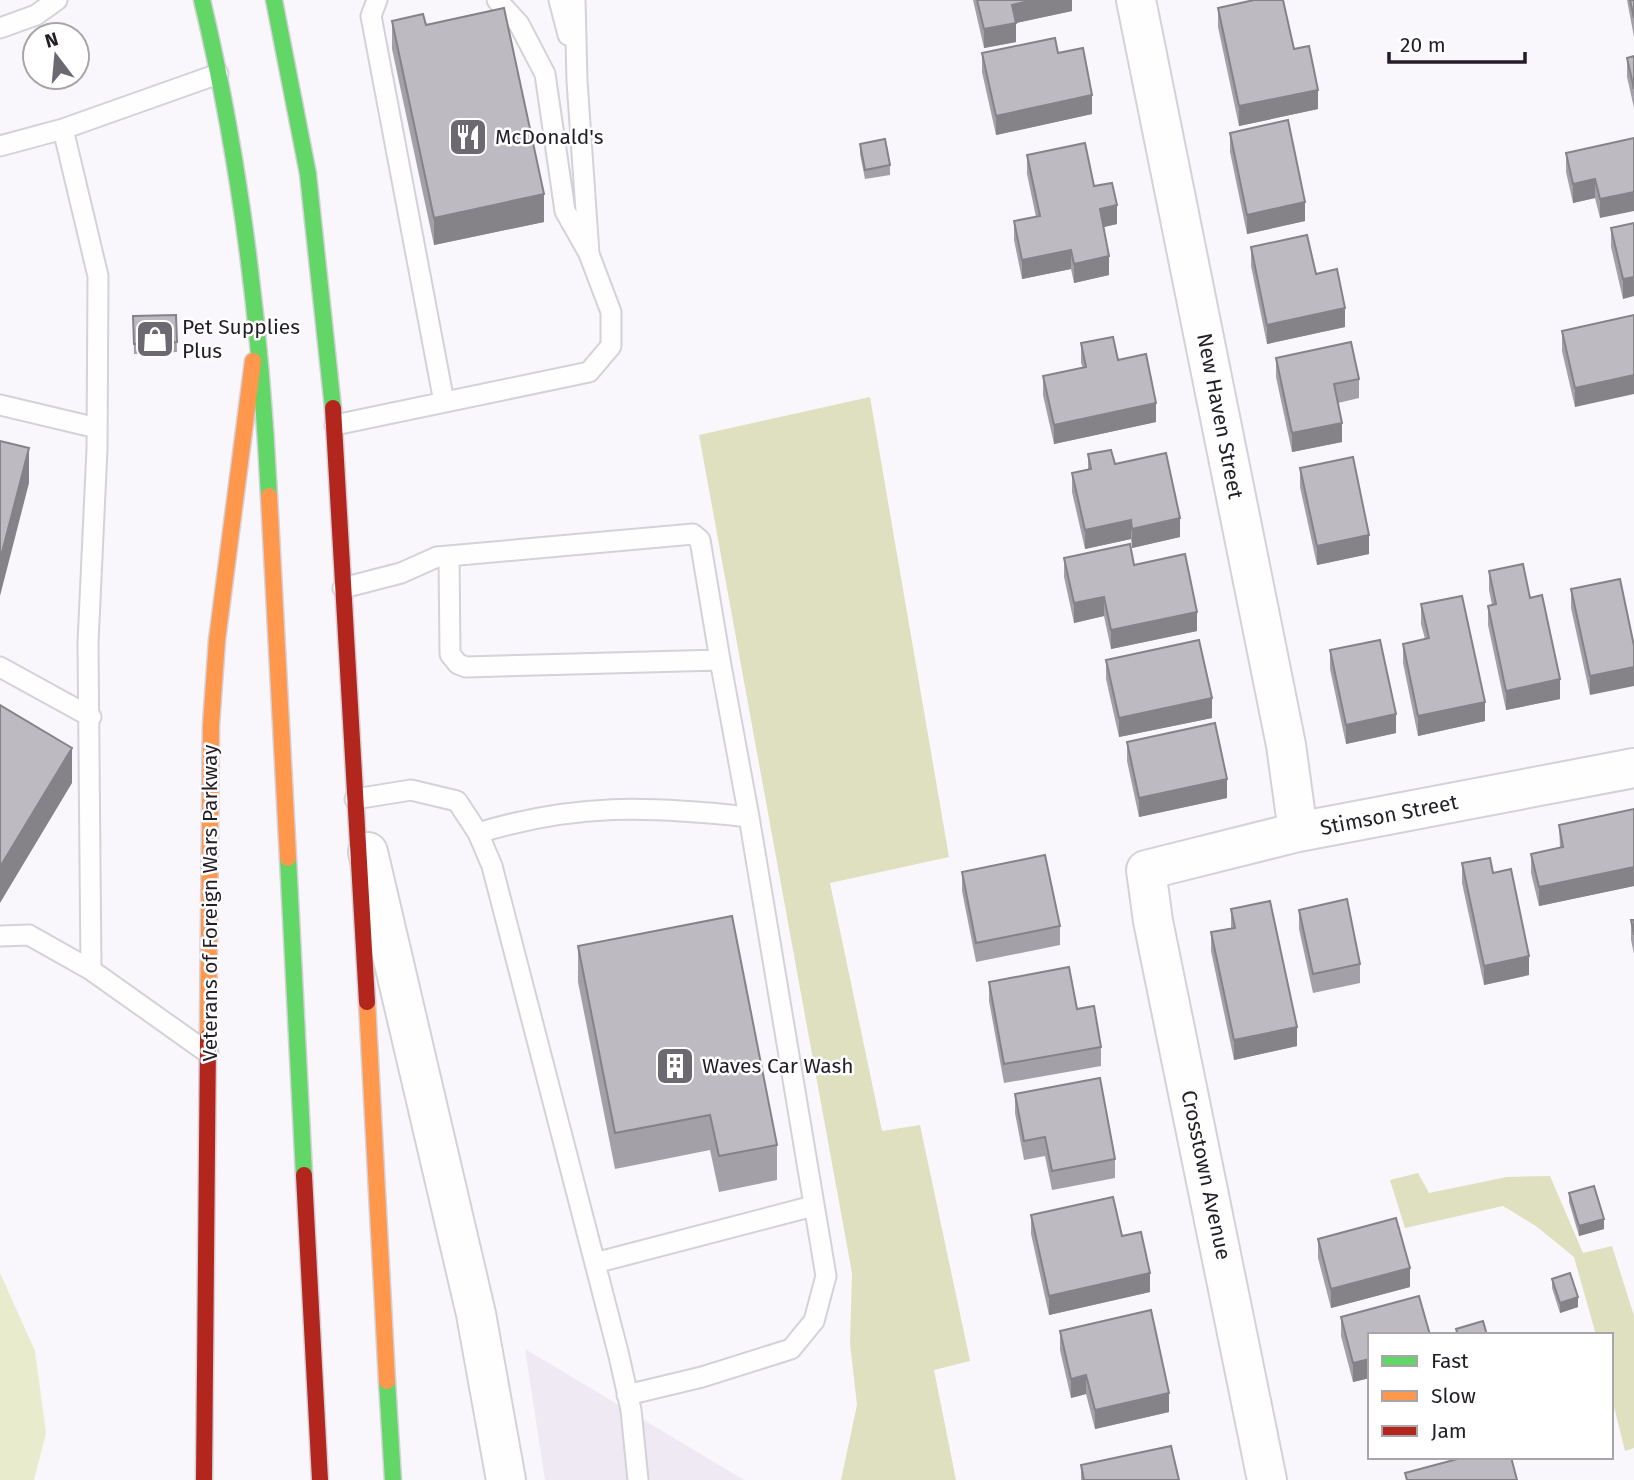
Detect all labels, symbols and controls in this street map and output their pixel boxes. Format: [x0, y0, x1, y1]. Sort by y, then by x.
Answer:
north arrow [21, 21, 91, 91]
scale bar [1389, 21, 1526, 65]
text: N [42, 27, 61, 53]
text: 20 m [1400, 32, 1446, 58]
restaurant icon: McDonald's [447, 116, 489, 158]
place label: McDonald's [495, 124, 604, 150]
place label: Pet Supplies Plus [182, 314, 300, 364]
shop icon: Pet Supplies Plus [134, 318, 176, 360]
street label: New Haven Street [1191, 331, 1249, 502]
street label: Veterans of Foreign Wars Parkway [197, 744, 223, 1062]
street label: Stimson Street [1318, 789, 1461, 841]
building icon: Waves Car Wash [654, 1045, 696, 1087]
place label: Waves Car Wash [702, 1053, 854, 1079]
street label: Crosstown Avenue [1175, 1088, 1237, 1262]
legend [1368, 1333, 1613, 1459]
text: Fast [1431, 1348, 1469, 1374]
text: Slow [1431, 1383, 1476, 1409]
text: Jam [1431, 1418, 1467, 1444]

